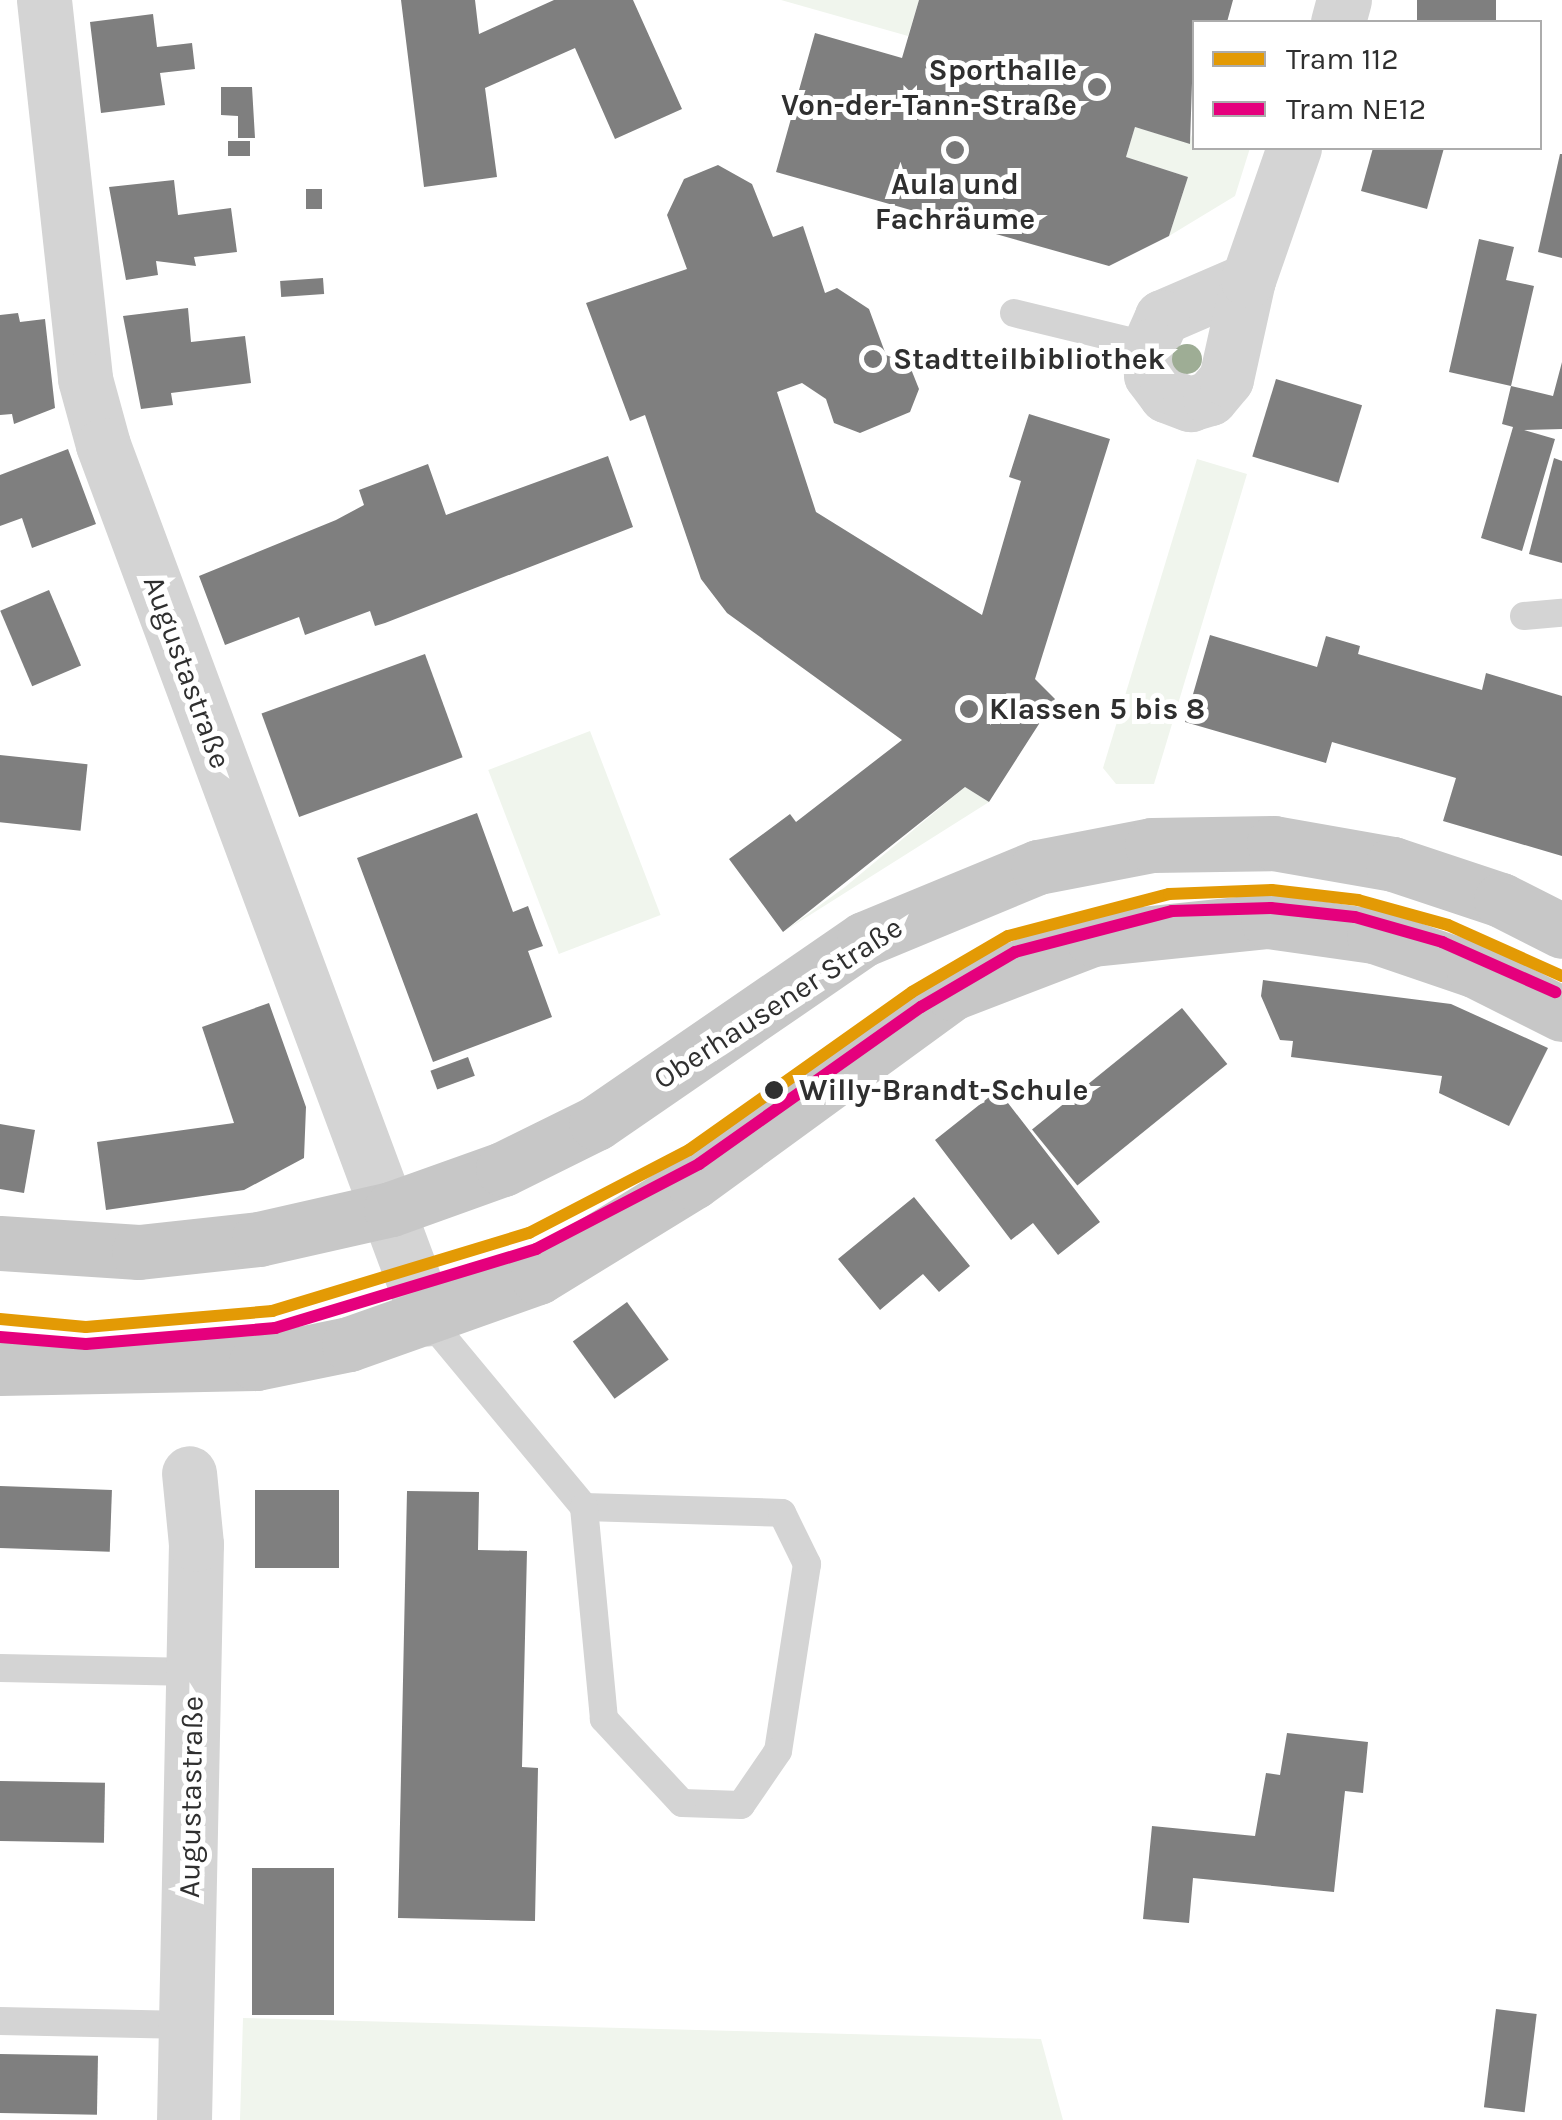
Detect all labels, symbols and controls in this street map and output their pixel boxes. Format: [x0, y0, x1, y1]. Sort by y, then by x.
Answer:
legend [1192, 20, 1542, 150]
text: Tram 112 [1286, 41, 1399, 77]
place label: Sporthalle Von-der-Tann-Straße [781, 52, 1077, 122]
marker: Sporthalle Von-der-Tann-Straße [1086, 76, 1108, 98]
text: Tram NE12 [1286, 91, 1426, 127]
marker: Aula und Fachräume [944, 139, 966, 161]
place label: Aula und Fachräume [875, 166, 1035, 236]
place label: Stadtteilbibliothek [893, 341, 1165, 377]
marker: Stadtteilbibliothek [862, 348, 884, 370]
street label: Augustastraße [135, 571, 239, 773]
place label: Klassen 5 bis 8 [989, 691, 1205, 727]
marker: Klassen 5 bis 8 [958, 698, 980, 720]
street label: Oberhausener Straße [647, 909, 909, 1097]
place label: Willy-Brandt-Schule [799, 1072, 1088, 1108]
marker: Willy-Brandt-Schule [758, 1074, 790, 1106]
street label: Augustastraße [171, 1696, 211, 1898]

